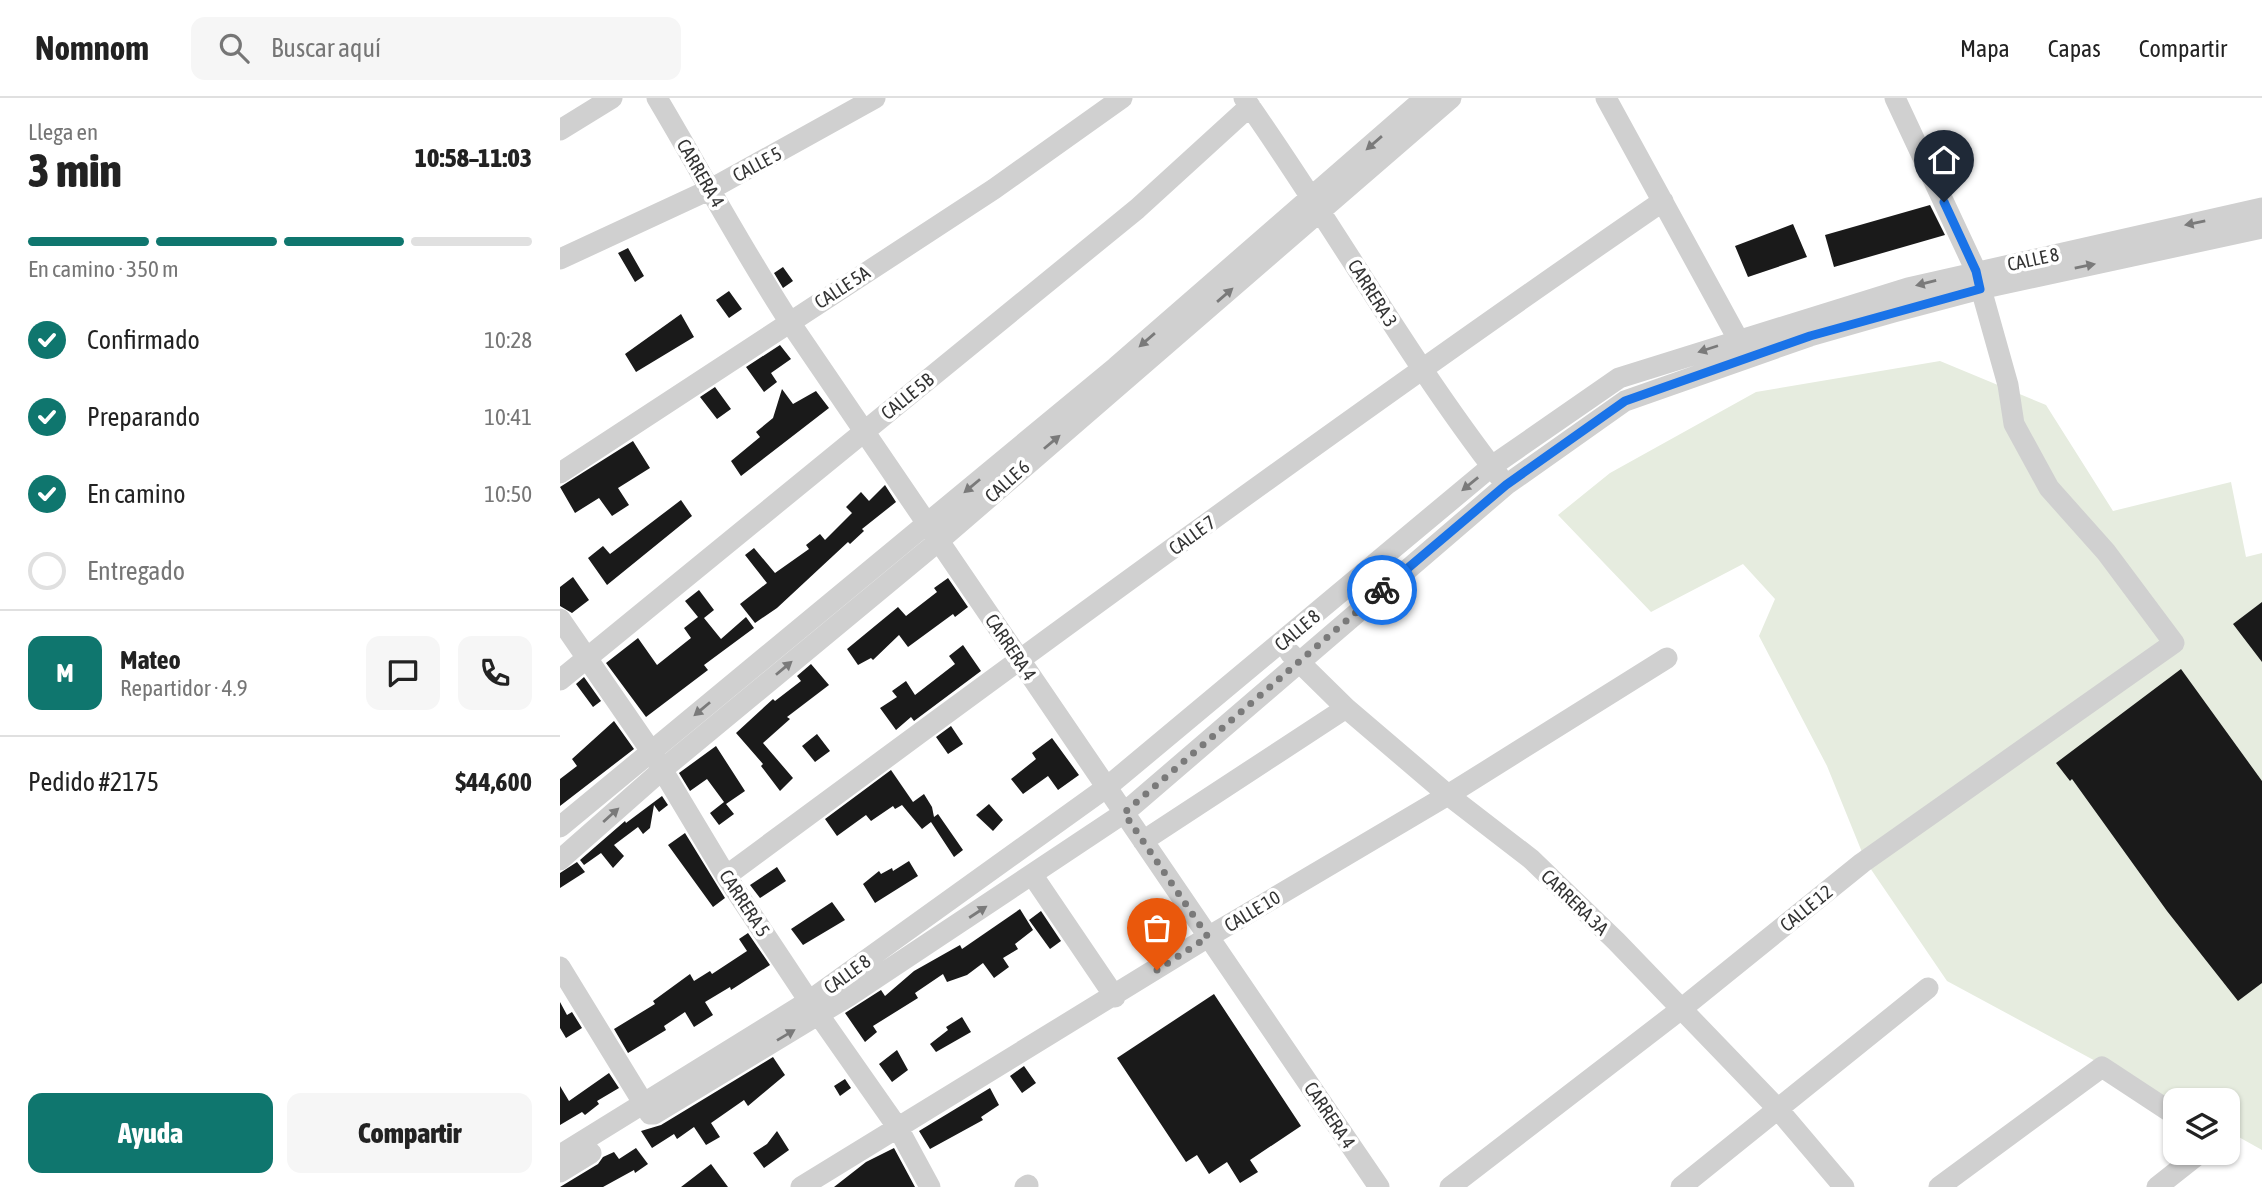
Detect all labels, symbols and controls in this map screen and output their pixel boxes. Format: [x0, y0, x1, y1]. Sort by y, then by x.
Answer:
search box [191, 17, 681, 80]
text: Nomnom [35, 29, 149, 67]
icon: search [215, 29, 253, 67]
text: Buscar aquí [271, 33, 381, 63]
text: Mapa [1960, 35, 2010, 62]
text: Capas [2048, 35, 2101, 62]
text: Compartir [2139, 35, 2227, 62]
text: Llega en [28, 119, 98, 145]
pin [1914, 130, 1974, 202]
street label: CARRERA 4 [673, 135, 729, 211]
one-way arrow [1365, 135, 1382, 150]
icon: home [1925, 141, 1963, 179]
street label: CALLE 5 [729, 142, 785, 186]
text: 10:58–11:03 [415, 143, 532, 173]
text: 3 min [28, 144, 122, 197]
one-way arrow [2184, 218, 2206, 229]
street label: CALLE 8 [2005, 243, 2061, 275]
street label: CARRERA 3 [1344, 255, 1402, 331]
text: En camino · 350 m [28, 256, 179, 282]
street label: CALLE 5A [810, 261, 874, 313]
one-way arrow [2074, 261, 2096, 272]
one-way arrow [1915, 278, 1937, 289]
one-way arrow [1217, 288, 1234, 303]
icon: check [28, 321, 66, 359]
text: Confirmado [87, 325, 200, 355]
text: 10:28 [484, 327, 532, 353]
one-way arrow [1138, 332, 1155, 347]
one-way arrow [1697, 344, 1718, 355]
street label: CALLE 5B [876, 368, 938, 424]
icon: check [28, 398, 66, 436]
text: Preparando [87, 402, 200, 432]
text: 10:41 [484, 404, 532, 430]
one-way arrow [1043, 434, 1061, 450]
street label: CALLE 6 [980, 455, 1034, 507]
icon: check [28, 475, 66, 513]
one-way arrow [1461, 476, 1478, 491]
one-way arrow [963, 478, 980, 493]
text: En camino [87, 479, 186, 509]
text: 10:50 [484, 481, 532, 507]
street label: CALLE 7 [1164, 511, 1220, 559]
courier [1347, 555, 1417, 625]
text: Entregado [87, 556, 185, 586]
icon: bike [1363, 571, 1401, 609]
street label: CALLE 8 [1270, 605, 1324, 655]
street label: CARRERA 4 [981, 610, 1041, 684]
button: chat [366, 636, 440, 710]
button: phone [458, 636, 532, 710]
text: Mateo [120, 645, 181, 675]
text: M [56, 658, 74, 688]
one-way arrow [775, 660, 793, 675]
text: Repartidor · 4.9 [120, 675, 247, 701]
one-way arrow [693, 701, 711, 717]
text: Pedido #2175 [28, 767, 159, 797]
text: $44,600 [455, 767, 532, 797]
one-way arrow [602, 807, 620, 823]
street label: CARRERA 5 [715, 865, 775, 941]
street label: CARRERA 3A [1537, 865, 1614, 940]
street label: CALLE 12 [1775, 880, 1837, 936]
street label: CALLE 10 [1220, 886, 1284, 936]
pin [1127, 898, 1187, 970]
one-way arrow [968, 906, 987, 919]
icon: bag [1138, 909, 1176, 947]
street label: CALLE 8 [819, 950, 875, 998]
one-way arrow [776, 1028, 795, 1041]
street label: CARRERA 4 [1300, 1078, 1360, 1152]
map controls [2163, 1088, 2240, 1165]
button: layers [2163, 1088, 2240, 1165]
button: Ayuda [28, 1093, 273, 1173]
button: Compartir [287, 1093, 532, 1173]

